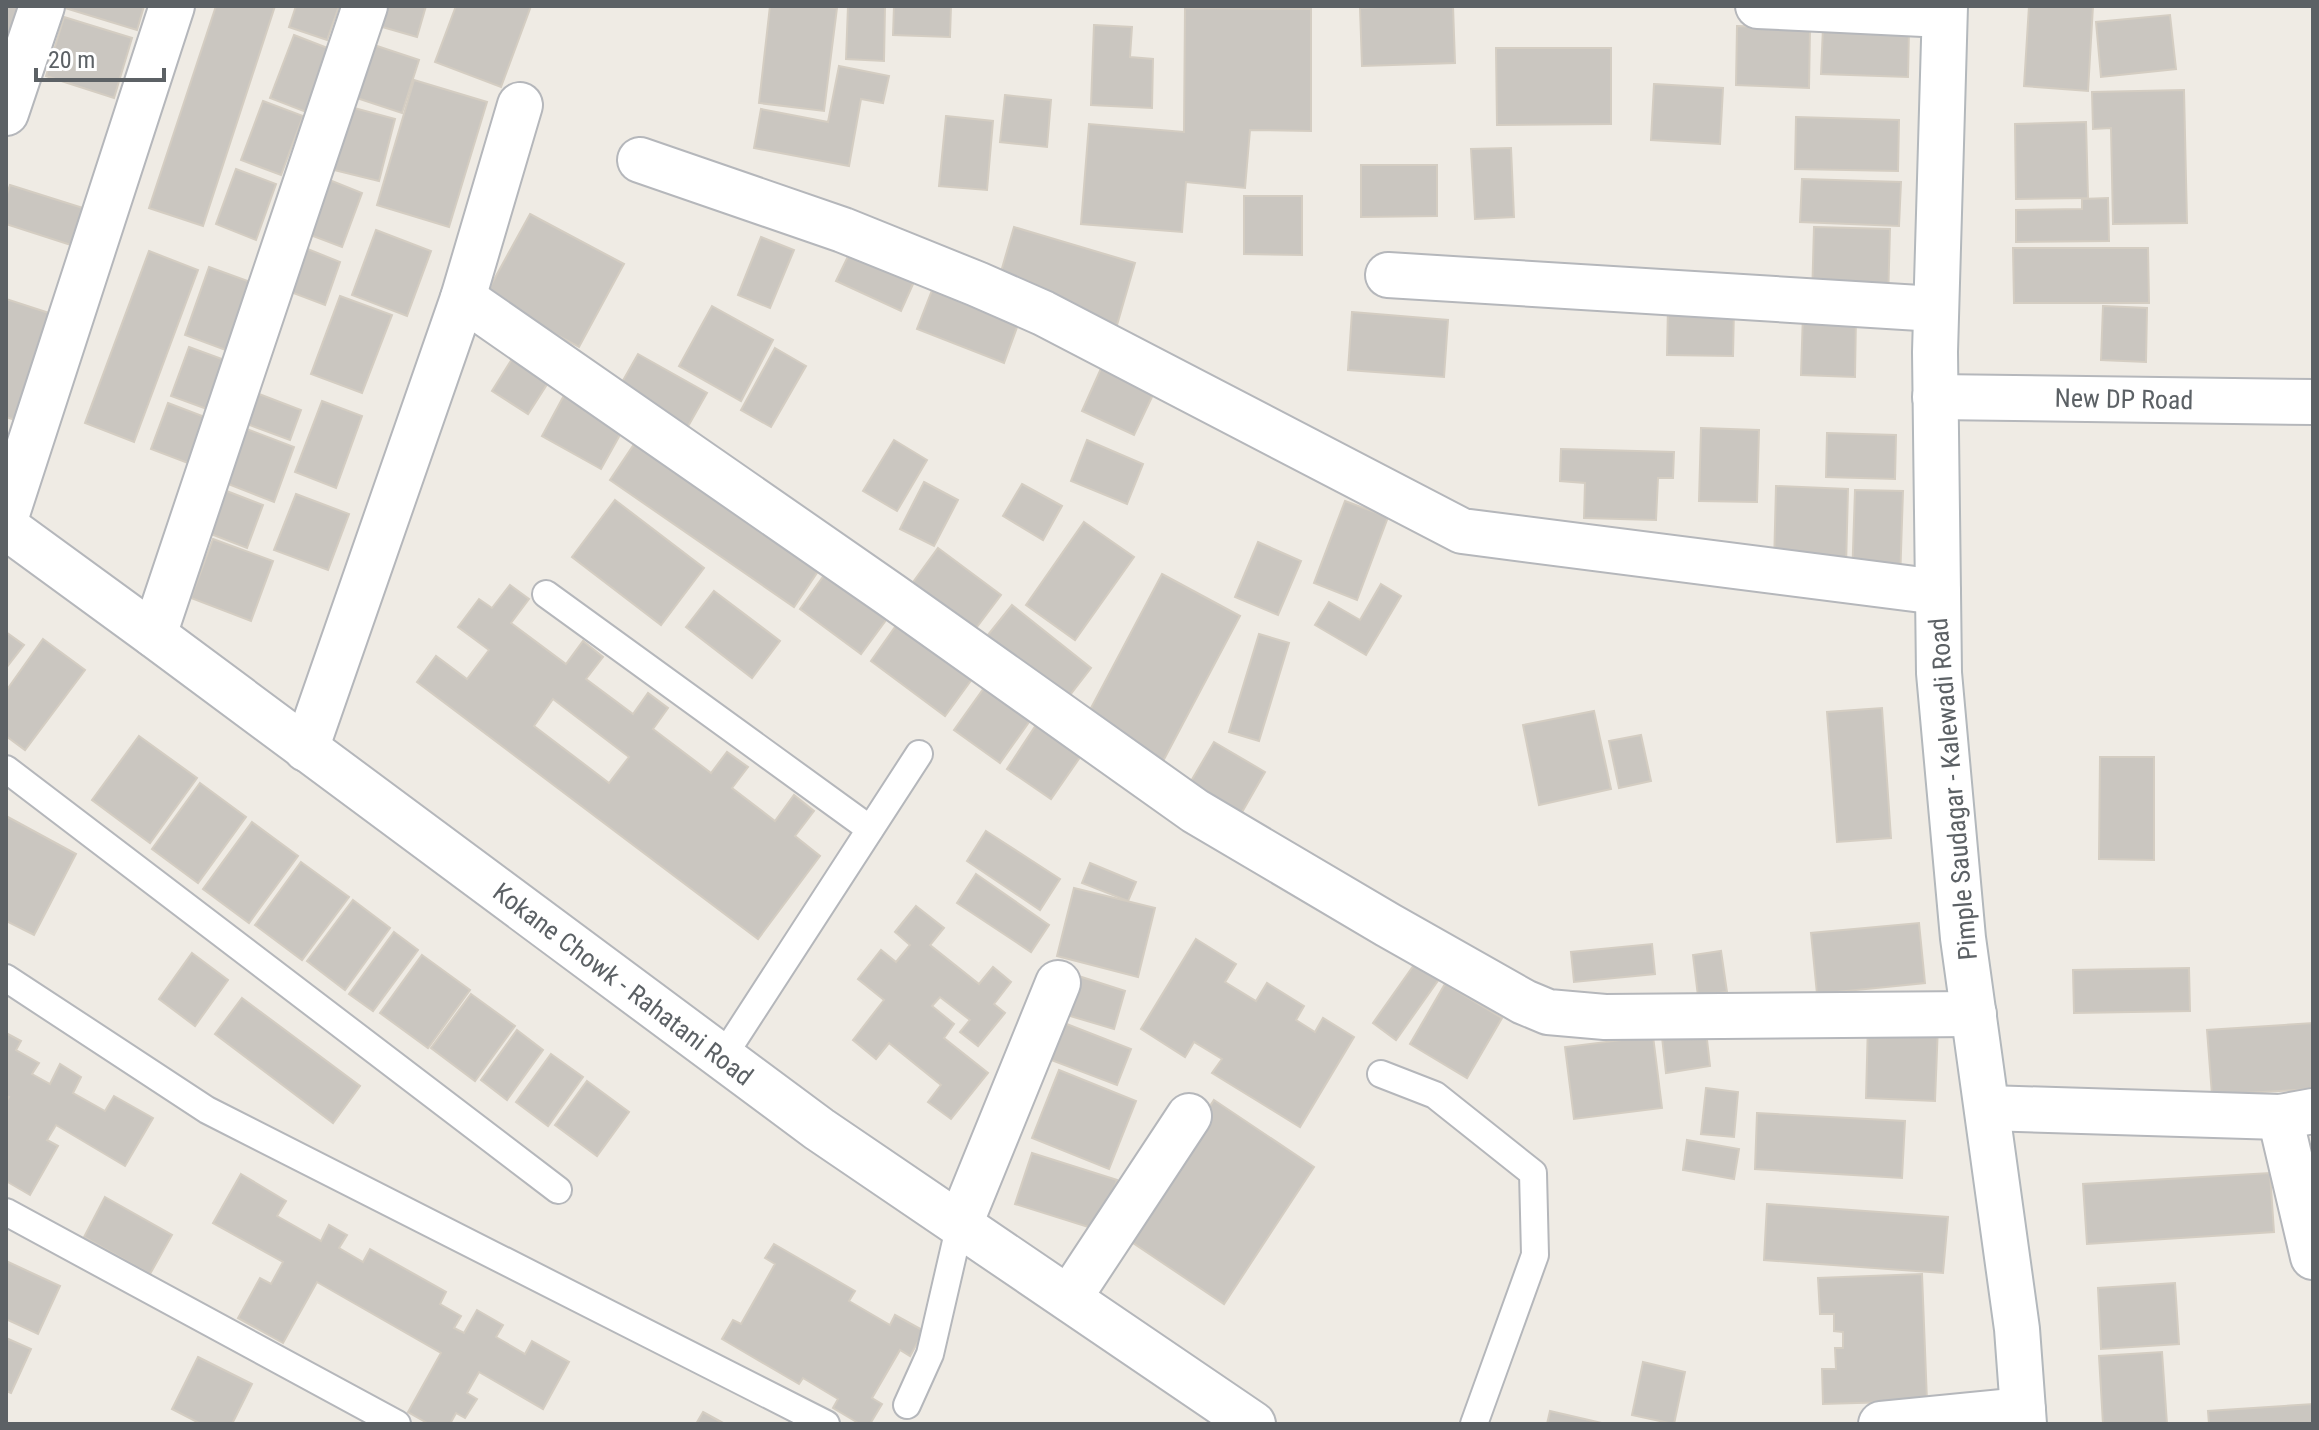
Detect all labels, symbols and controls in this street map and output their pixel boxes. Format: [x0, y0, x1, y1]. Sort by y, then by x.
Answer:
scale bar [36, 32, 164, 82]
text: 20 m [48, 46, 95, 74]
street label: New DP Road [2054, 383, 2194, 415]
street label: Pimple Saudagar - Kalewadi Road [1923, 617, 1983, 961]
street label: Kokane Chowk - Rahatani Road [487, 877, 759, 1091]

